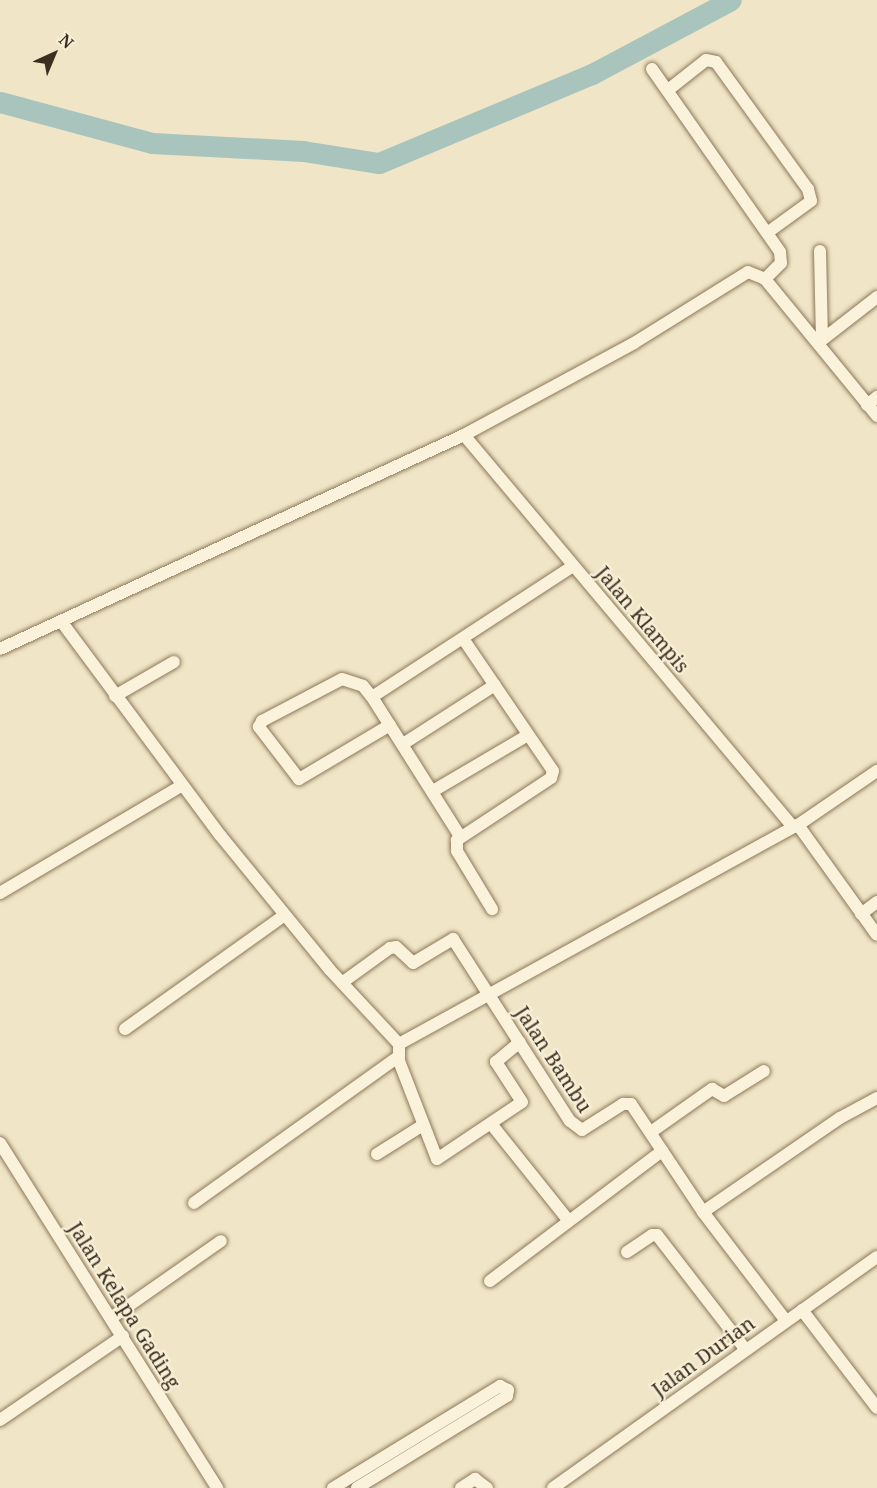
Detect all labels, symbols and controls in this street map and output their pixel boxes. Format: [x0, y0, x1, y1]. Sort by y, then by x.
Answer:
north arrow [24, 24, 84, 84]
text: N [54, 29, 79, 53]
street label: Jalan Klampis [591, 561, 695, 677]
street label: Jalan Bambu [511, 1001, 597, 1117]
street label: Jalan Kelapa Gading [64, 1217, 186, 1393]
street label: Jalan Durian [647, 1311, 759, 1401]

